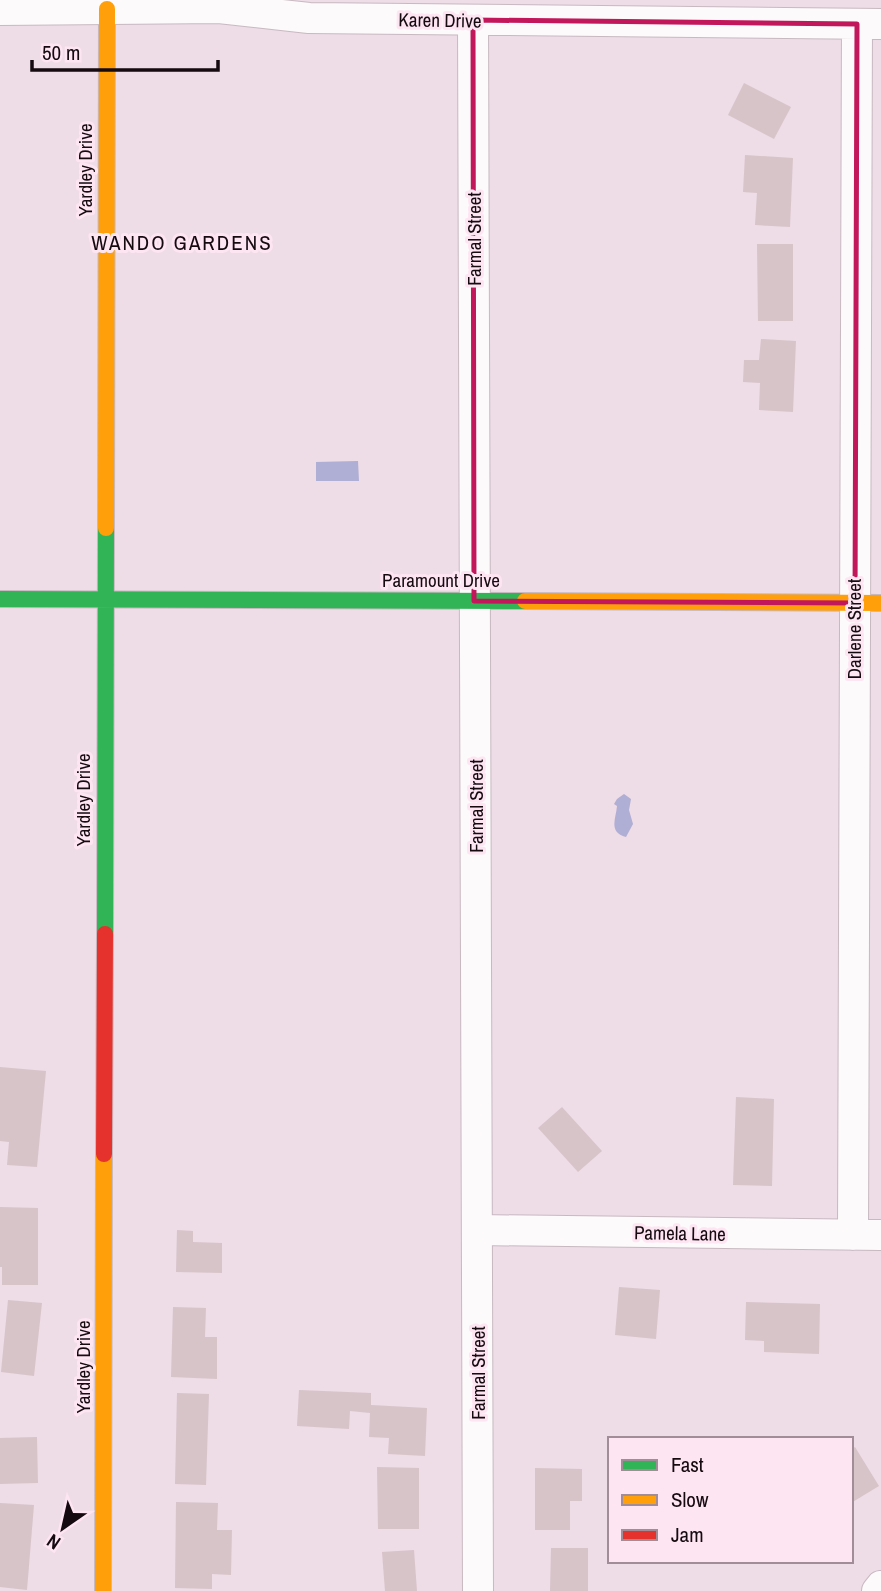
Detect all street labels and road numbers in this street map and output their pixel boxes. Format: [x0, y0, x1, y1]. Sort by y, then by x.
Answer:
street label: Karen Drive [398, 6, 482, 34]
street label: Yardley Drive [72, 123, 98, 217]
street label: Farmal Street [461, 192, 487, 286]
street label: Paramount Drive [382, 567, 500, 593]
street label: Darlene Street [841, 578, 867, 679]
street label: Yardley Drive [70, 753, 96, 847]
street label: Farmal Street [463, 759, 489, 853]
street label: Pamela Lane [634, 1219, 726, 1247]
street label: Yardley Drive [70, 1320, 96, 1414]
street label: Farmal Street [465, 1326, 491, 1420]

